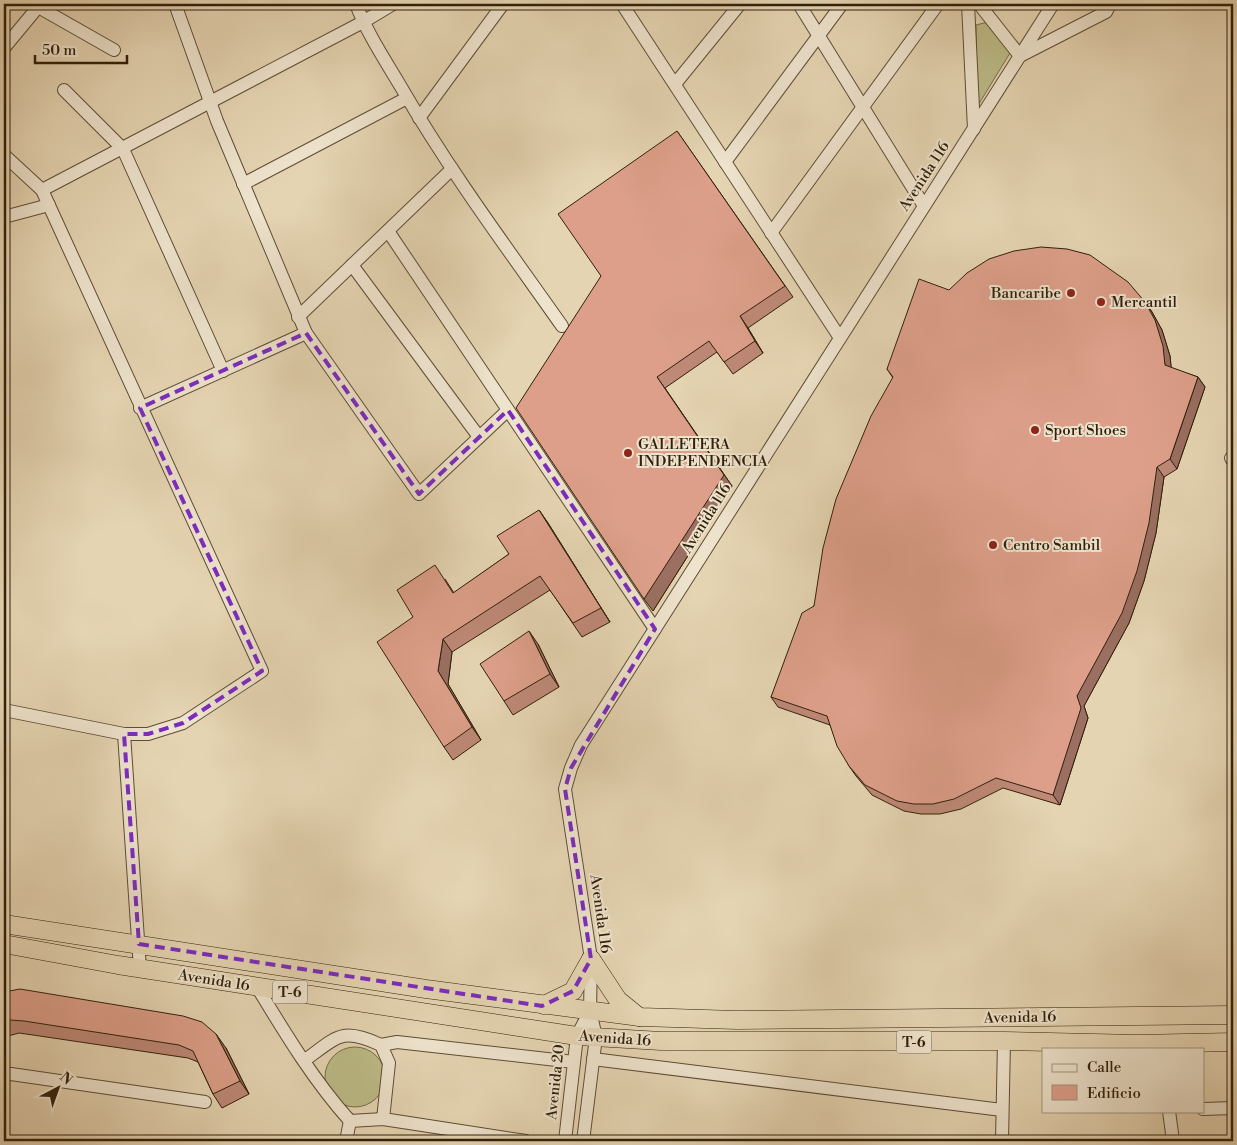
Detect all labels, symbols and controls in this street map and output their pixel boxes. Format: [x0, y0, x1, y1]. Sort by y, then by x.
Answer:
scale bar [35, 32, 128, 64]
text: 50 m [42, 41, 76, 60]
street label: Avenida 116 [894, 138, 954, 216]
place label: Bancaribe [990, 284, 1061, 303]
marker: Bancaribe [1065, 287, 1077, 299]
place label: Mercantil [1111, 293, 1178, 312]
marker: Mercantil [1095, 296, 1107, 308]
place label: Sport Shoes [1045, 421, 1126, 440]
marker: Sport Shoes [1029, 424, 1041, 436]
place label: GALLETERA INDEPENDENCIA [638, 435, 769, 471]
marker: GALLETERA INDEPENDENCIA [622, 447, 634, 459]
street label: Avenida 116 [677, 480, 736, 558]
place label: Centro Sambil [1003, 536, 1101, 555]
marker: Centro Sambil [987, 539, 999, 551]
street label: Avenida 116 [585, 872, 615, 955]
street label: Avenida 16 [176, 965, 251, 996]
road number: T-6 [272, 980, 308, 1004]
street label: Avenida 16 [983, 1007, 1056, 1028]
street label: Avenida 16 [577, 1026, 652, 1051]
road number: T-6 [896, 1030, 932, 1054]
street label: Avenida 20 [542, 1043, 569, 1122]
legend [1042, 1048, 1204, 1112]
text: Calle [1087, 1058, 1121, 1077]
north arrow [32, 1062, 82, 1112]
text: N [56, 1069, 76, 1089]
text: Edificio [1087, 1084, 1141, 1103]

